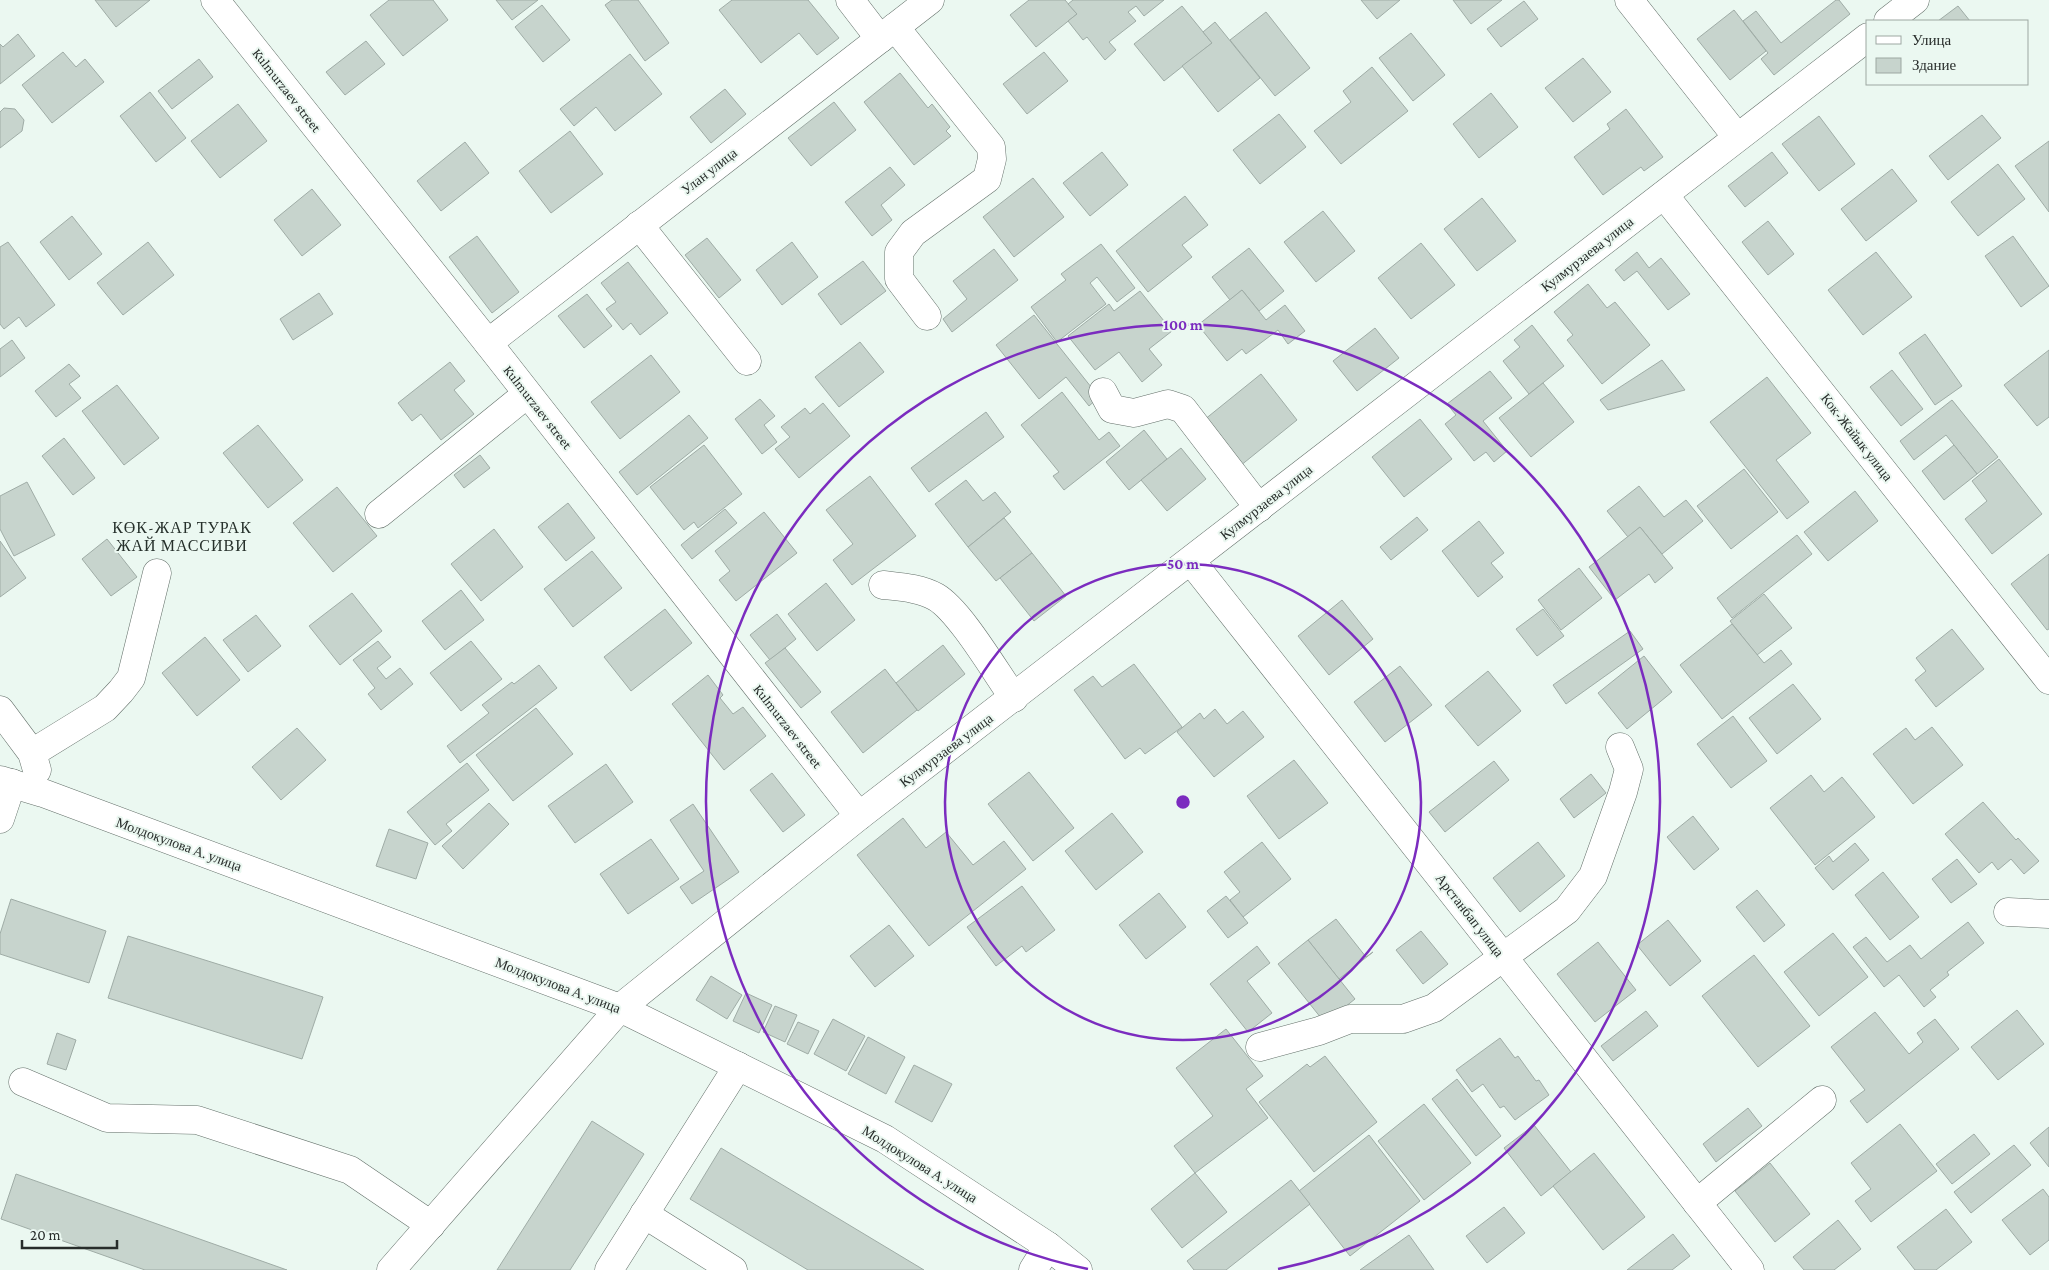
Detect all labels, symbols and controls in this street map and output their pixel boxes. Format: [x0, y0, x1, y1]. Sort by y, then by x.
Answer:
legend [1866, 20, 2029, 85]
text: Улица [1912, 32, 1951, 48]
street label: Kulmurzaev street [249, 45, 325, 135]
text: Здание [1912, 57, 1956, 73]
street label: Улан улица [678, 144, 741, 198]
street label: Кулмурзаева улица [1538, 213, 1637, 295]
text: 100 m [1163, 317, 1203, 333]
street label: Kulmurzaev street [500, 362, 576, 452]
street label: Кок-Жайык улица [1818, 390, 1897, 485]
street label: Кулмурзаева улица [1217, 461, 1316, 543]
district label: КӨК-ЖАР ТУРАК ЖАЙ МАССИВИ [112, 519, 252, 554]
text: 50 m [1167, 556, 1199, 572]
street label: Kulmurzaev street [750, 681, 826, 771]
street label: Кулмурзаева улица [896, 709, 996, 790]
centre of rings [1174, 793, 1192, 811]
street label: Молдокулова А. улица [114, 814, 245, 874]
street label: Арстанбап улица [1433, 870, 1508, 960]
street label: Молдокулова А. улица [493, 954, 624, 1017]
street label: Молдокулова А. улица [859, 1122, 981, 1206]
scale bar [22, 1218, 118, 1250]
text: 20 m [30, 1227, 61, 1243]

